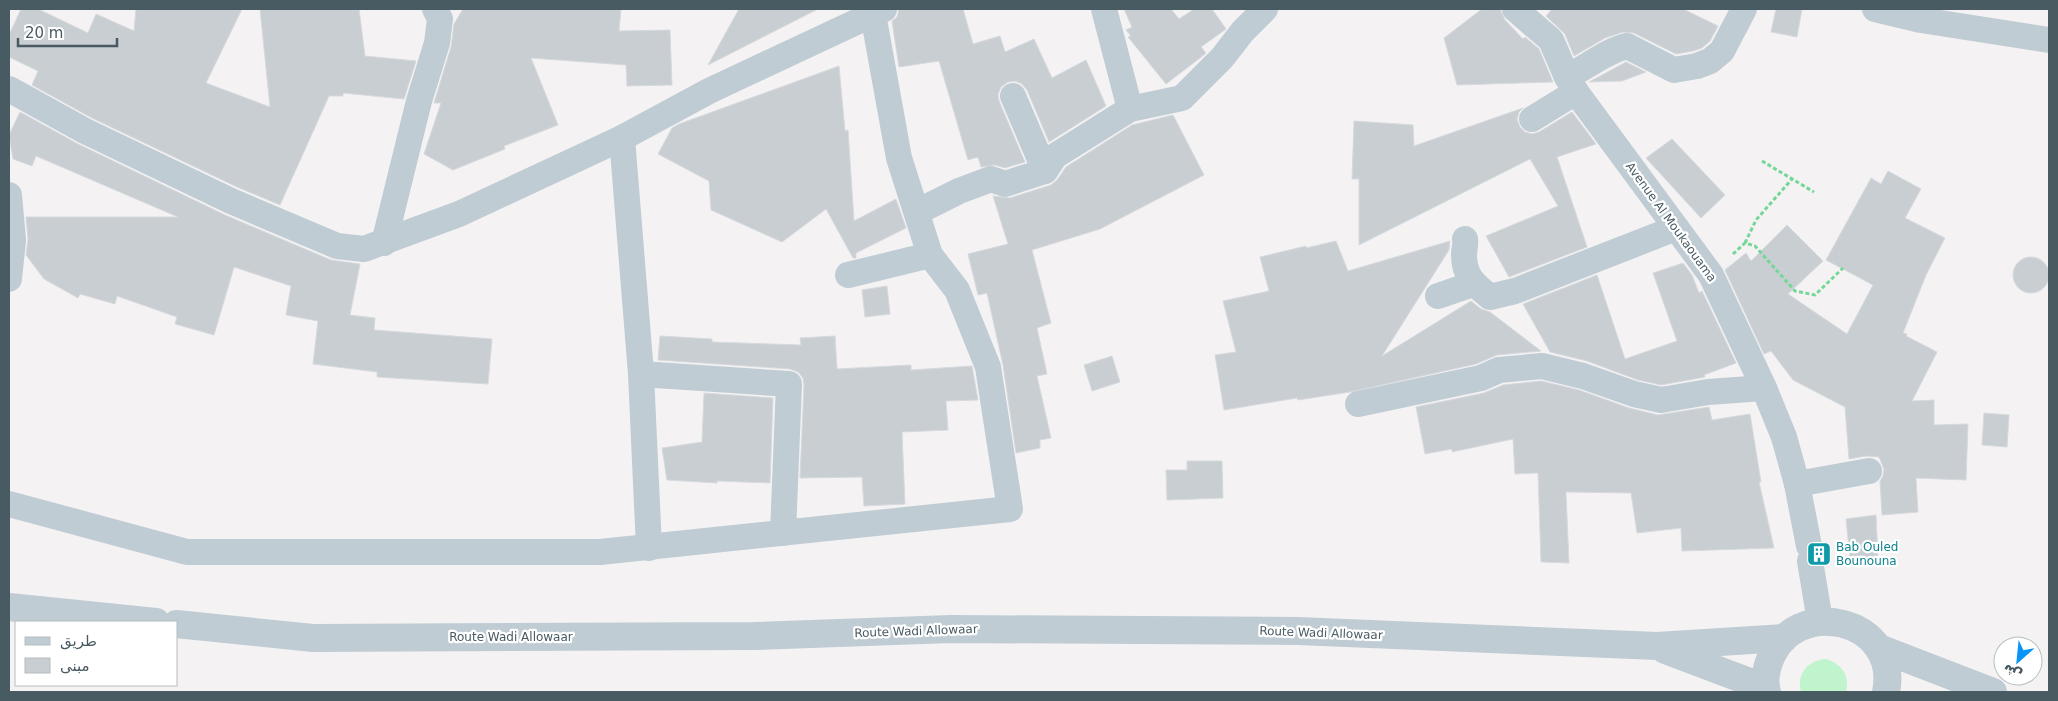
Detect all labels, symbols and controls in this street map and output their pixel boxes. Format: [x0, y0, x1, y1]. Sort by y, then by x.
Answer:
scale bar [18, 15, 116, 47]
text: 20 m [25, 24, 63, 42]
street label: Avenue Al Moukaouama [1623, 159, 1719, 285]
place label: Bab Ouled Bounouna [1836, 540, 1898, 568]
building icon: Bab Ouled Bounouna [1806, 541, 1832, 567]
legend [15, 621, 178, 686]
street label: Route Wadi Allowaar [854, 622, 978, 640]
street label: Route Wadi Allowaar [1259, 624, 1383, 642]
street label: Route Wadi Allowaar [449, 630, 573, 644]
text: طريق [60, 632, 97, 650]
north arrow [1993, 636, 2043, 686]
text: مبنى [60, 657, 90, 675]
text: ش [2000, 661, 2024, 684]

